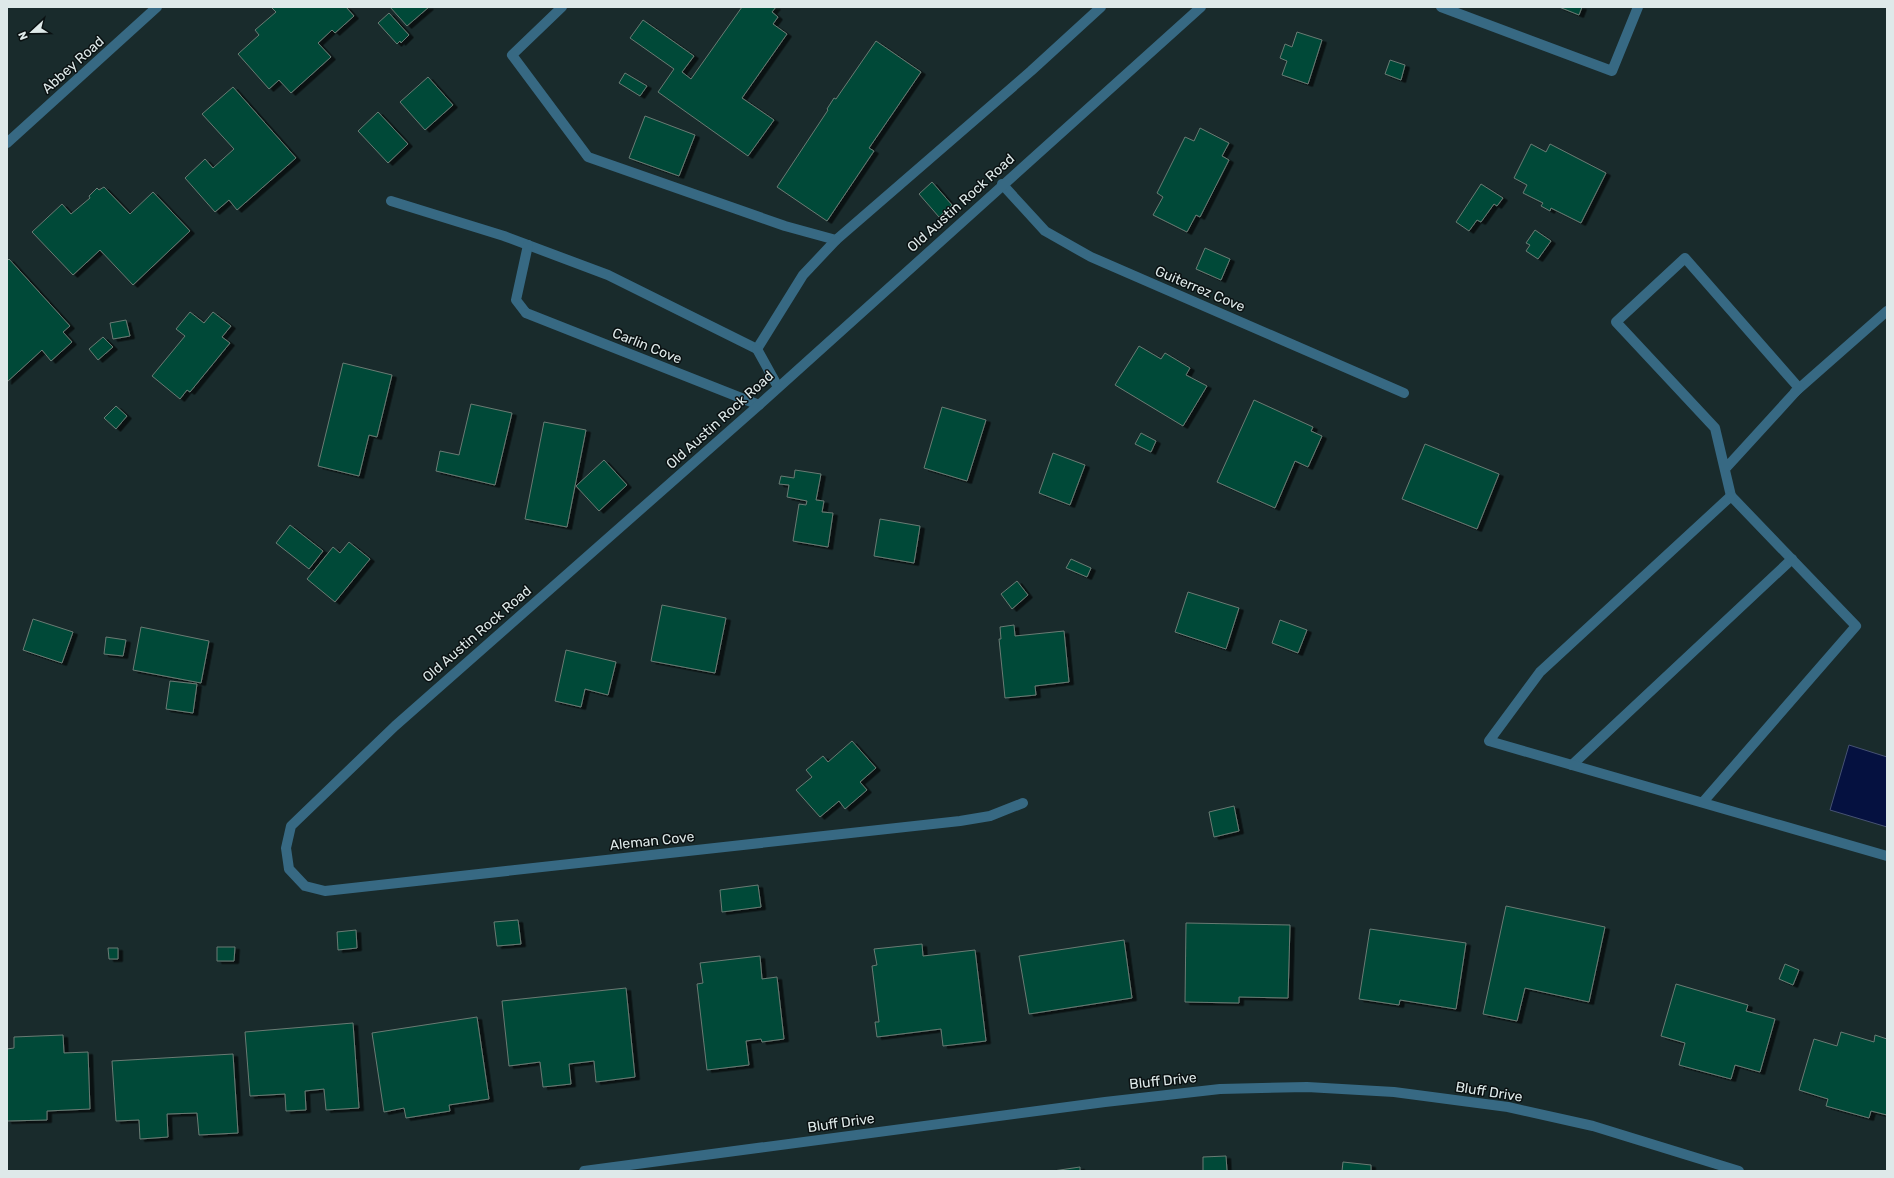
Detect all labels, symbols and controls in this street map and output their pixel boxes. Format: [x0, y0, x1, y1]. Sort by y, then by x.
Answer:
north arrow [12, 12, 52, 52]
text: N [16, 29, 31, 42]
street label: Abbey Road [38, 33, 108, 97]
street label: Old Austin Rock Road [904, 150, 1018, 256]
street label: Guiterrez Cove [1152, 262, 1248, 316]
street label: Carlin Cove [610, 324, 684, 368]
street label: Old Austin Rock Road [663, 367, 777, 473]
street label: Old Austin Rock Road [419, 582, 535, 686]
street label: Aleman Cove [609, 828, 695, 854]
street label: Bluff Drive [1128, 1069, 1198, 1093]
street label: Bluff Drive [1454, 1078, 1524, 1106]
street label: Bluff Drive [806, 1110, 876, 1136]

